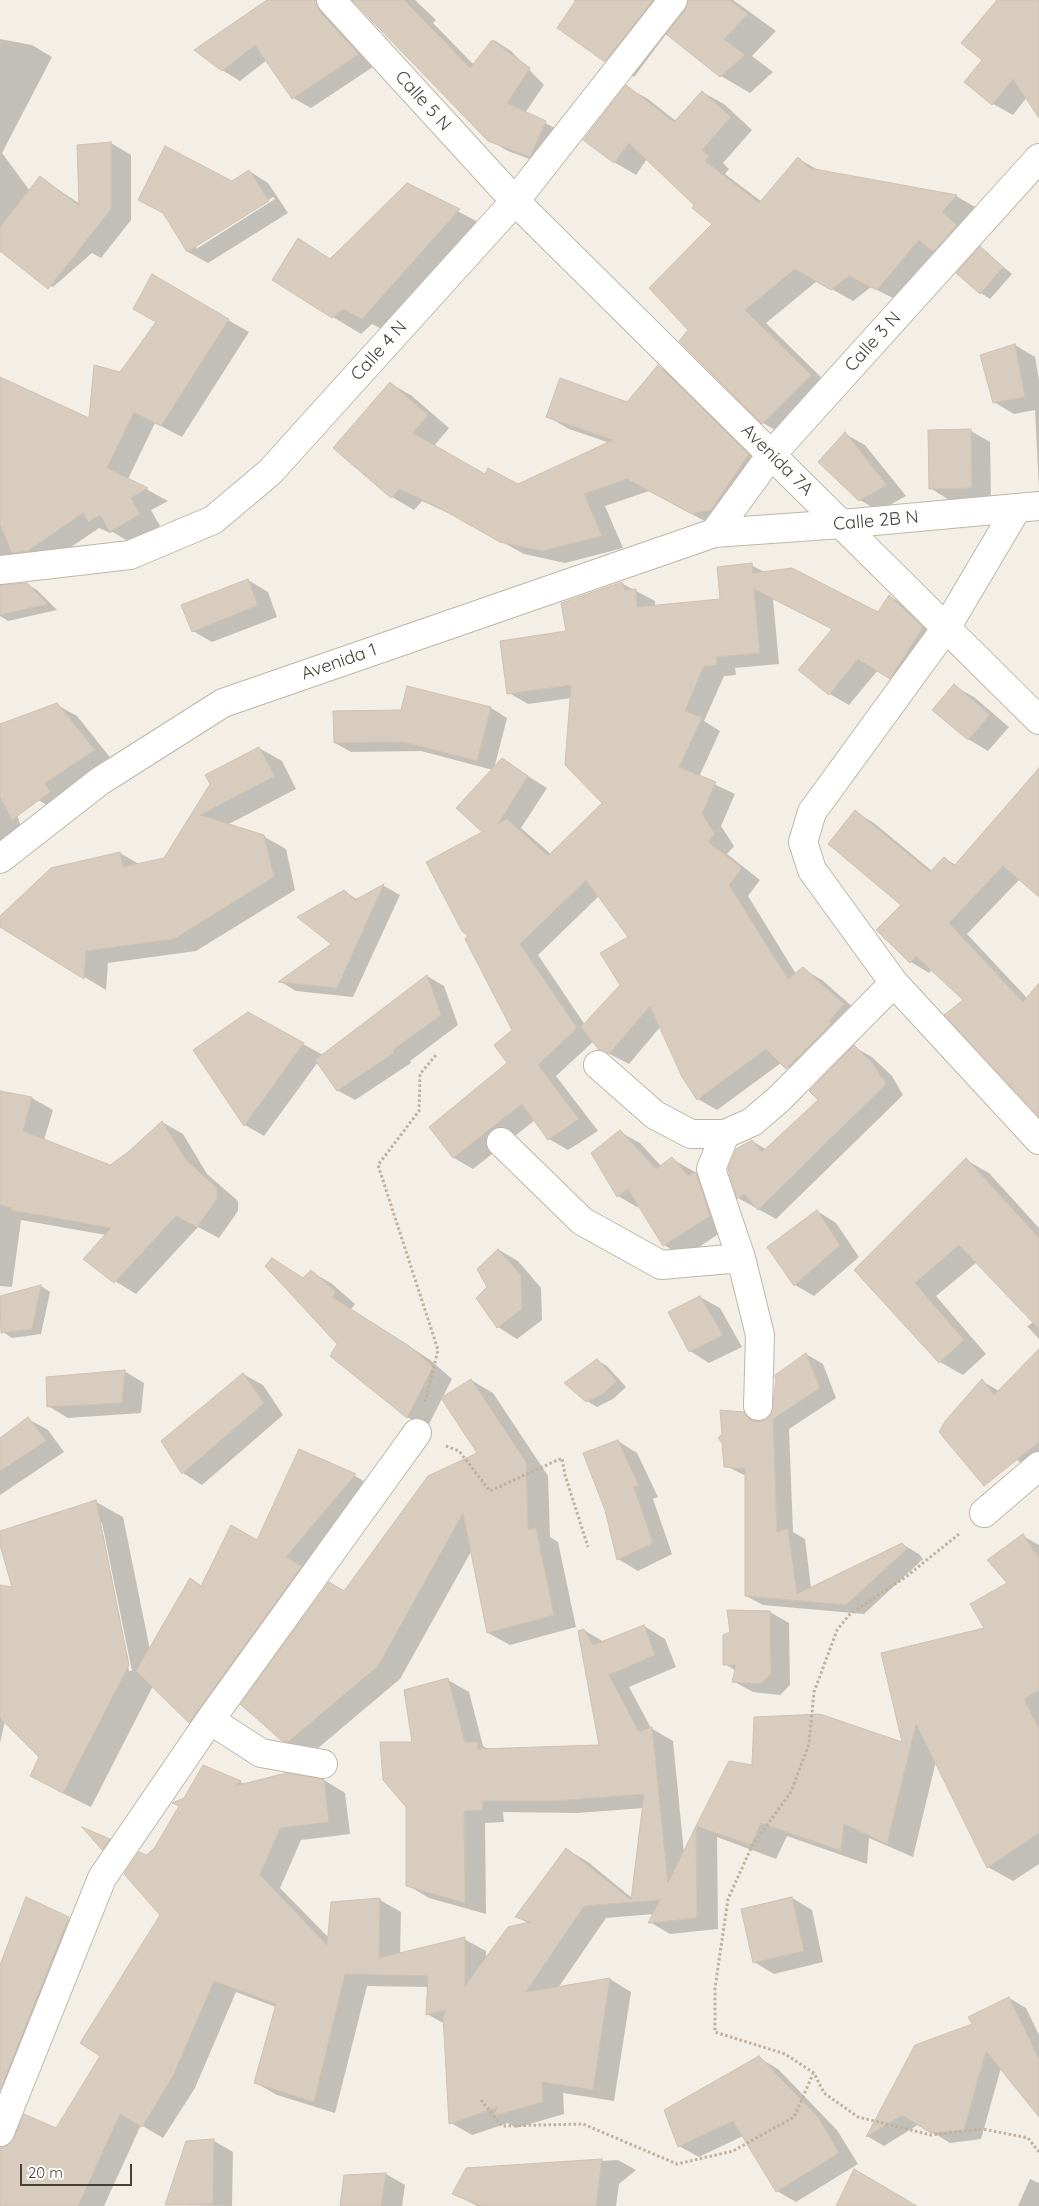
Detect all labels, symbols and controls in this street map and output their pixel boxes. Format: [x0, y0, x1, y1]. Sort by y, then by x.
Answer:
street label: Calle 5 N [390, 66, 456, 136]
street label: Calle 3 N [840, 308, 906, 376]
street label: Calle 4 N [346, 317, 412, 385]
street label: Avenida 7A [737, 420, 817, 500]
street label: Calle 2B N [832, 507, 920, 535]
street label: Avenida 1 [298, 639, 380, 685]
scale bar [22, 2154, 135, 2186]
text: 20 m [28, 2163, 63, 2182]

